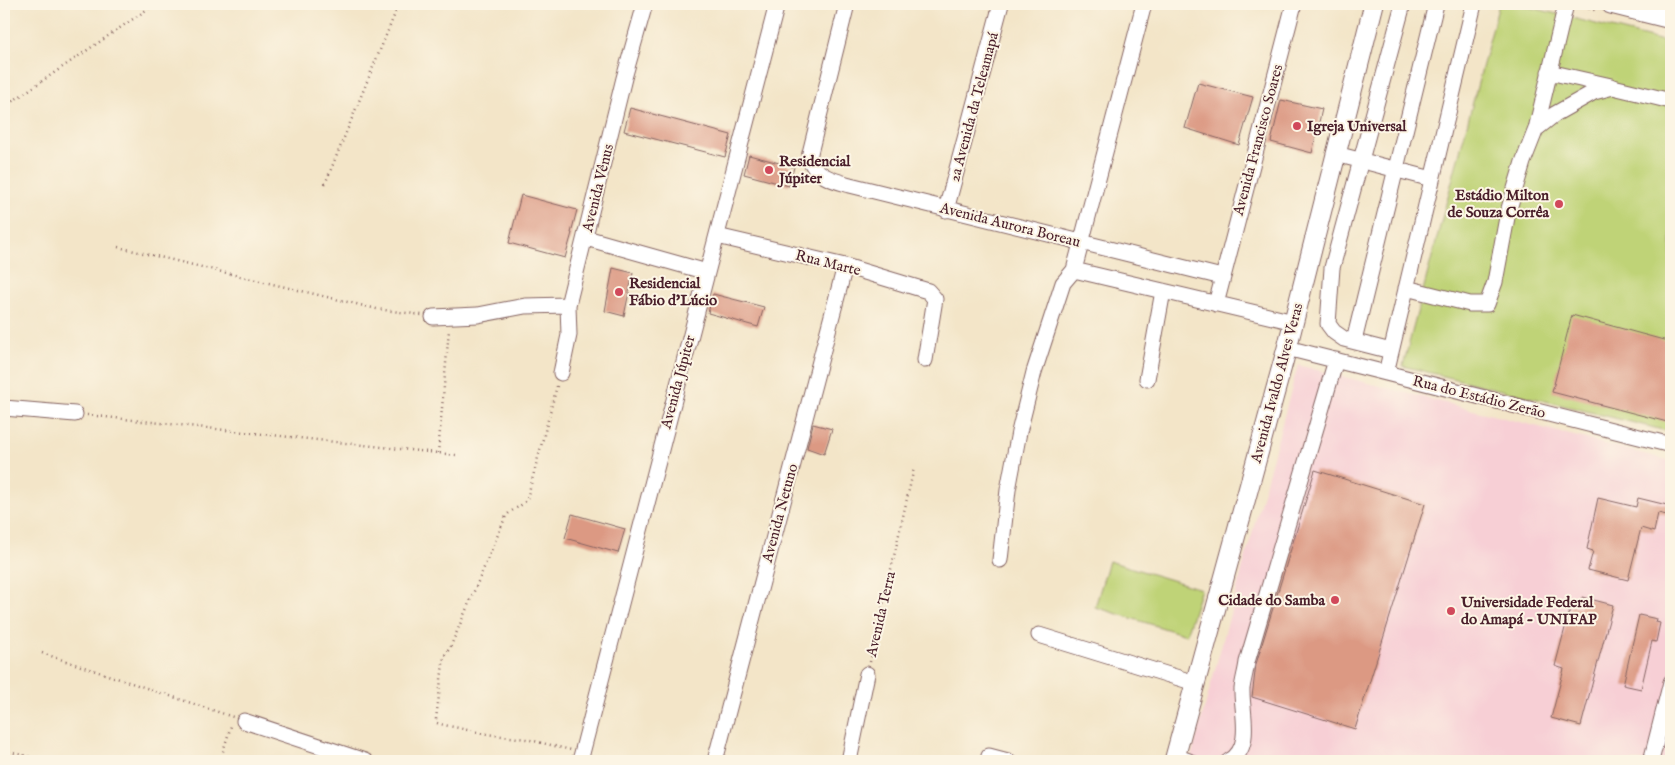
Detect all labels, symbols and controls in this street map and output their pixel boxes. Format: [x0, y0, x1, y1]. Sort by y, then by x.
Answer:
street label: 2a Avenida da Teleamapá [945, 30, 1003, 184]
street label: Avenida Francisco Soares [1228, 62, 1287, 219]
place label: Igreja Universal [1307, 117, 1407, 136]
marker: Igreja Universal [1291, 120, 1303, 132]
street label: Avenida Vênus [578, 142, 618, 235]
place label: Residencial Júpiter [777, 152, 851, 188]
marker: Residencial Júpiter [763, 164, 775, 176]
place label: Estádio Milton de Souza Corrêa [1448, 186, 1550, 222]
street label: Avenida Aurora Boreau [937, 198, 1083, 252]
marker: Estádio Milton de Souza Corrêa [1553, 198, 1565, 210]
street label: Rua Marte [793, 246, 863, 280]
place label: Residencial Fábio d'Lúcio [629, 274, 717, 310]
marker: Residencial Fábio d'Lúcio [613, 286, 625, 298]
street label: Avenida Ivaldo Alves Veras [1246, 301, 1308, 466]
street label: Avenida Júpiter [656, 333, 700, 432]
street label: Rua do Estádio Zerão [1411, 371, 1547, 423]
street label: Avenida Netuno [757, 462, 802, 565]
street label: Avenida Terra [862, 569, 900, 659]
place label: Cidade do Samba [1218, 591, 1326, 610]
place label: Universidade Federal do Amapá - UNIFAP [1460, 593, 1597, 629]
marker: Cidade do Samba [1329, 594, 1341, 606]
marker: Universidade Federal do Amapá - UNIFAP [1445, 605, 1457, 617]

